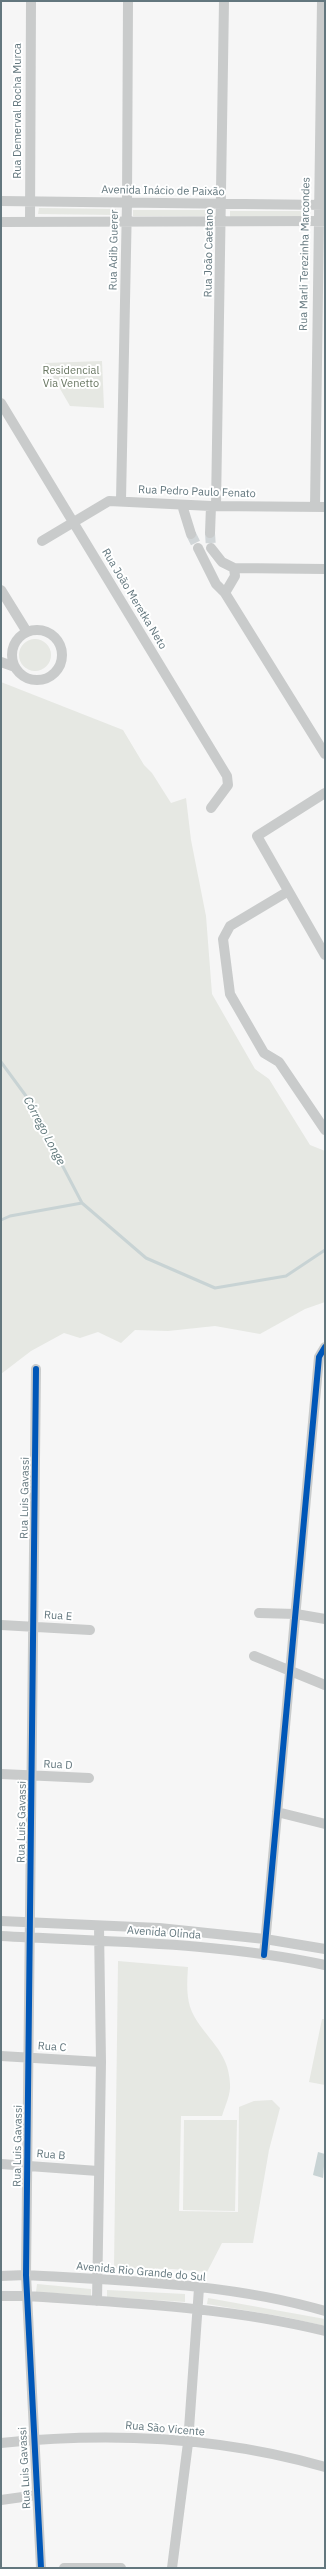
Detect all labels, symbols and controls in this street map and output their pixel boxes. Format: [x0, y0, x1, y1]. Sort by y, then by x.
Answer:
street label: Rua Demerval Rocha Murca [11, 43, 25, 179]
street label: Rua Marli Terezinha Marcondes [297, 177, 313, 331]
street label: Avenida Inácio de Paixão [101, 183, 225, 199]
street label: Rua João Caetano [202, 208, 216, 298]
street label: Rua Adib Guerer [107, 209, 121, 291]
park label: Residencial Via Venetto [43, 364, 99, 390]
street label: Rua Pedro Paulo Fenato [138, 483, 256, 501]
street label: Rua João Meretka Neto [99, 546, 169, 652]
water label: Córrego Longe [20, 1094, 68, 1168]
street label: Rua Luis Gavassi [18, 1457, 32, 1539]
street label: Rua E [43, 1608, 73, 1624]
street label: Rua D [43, 1758, 73, 1772]
street label: Rua Luis Gavassi [15, 1781, 29, 1863]
street label: Avenida Olinda [127, 1924, 201, 1942]
street label: Rua C [37, 2039, 67, 2055]
street label: Rua Luis Gavassi [11, 2105, 25, 2187]
street label: Rua B [36, 2147, 66, 2163]
street label: Avenida Rio Grande do Sul [76, 2260, 206, 2284]
street label: Rua São Vicente [125, 2419, 205, 2439]
street label: Rua Luis Gavassi [16, 2427, 34, 2509]

